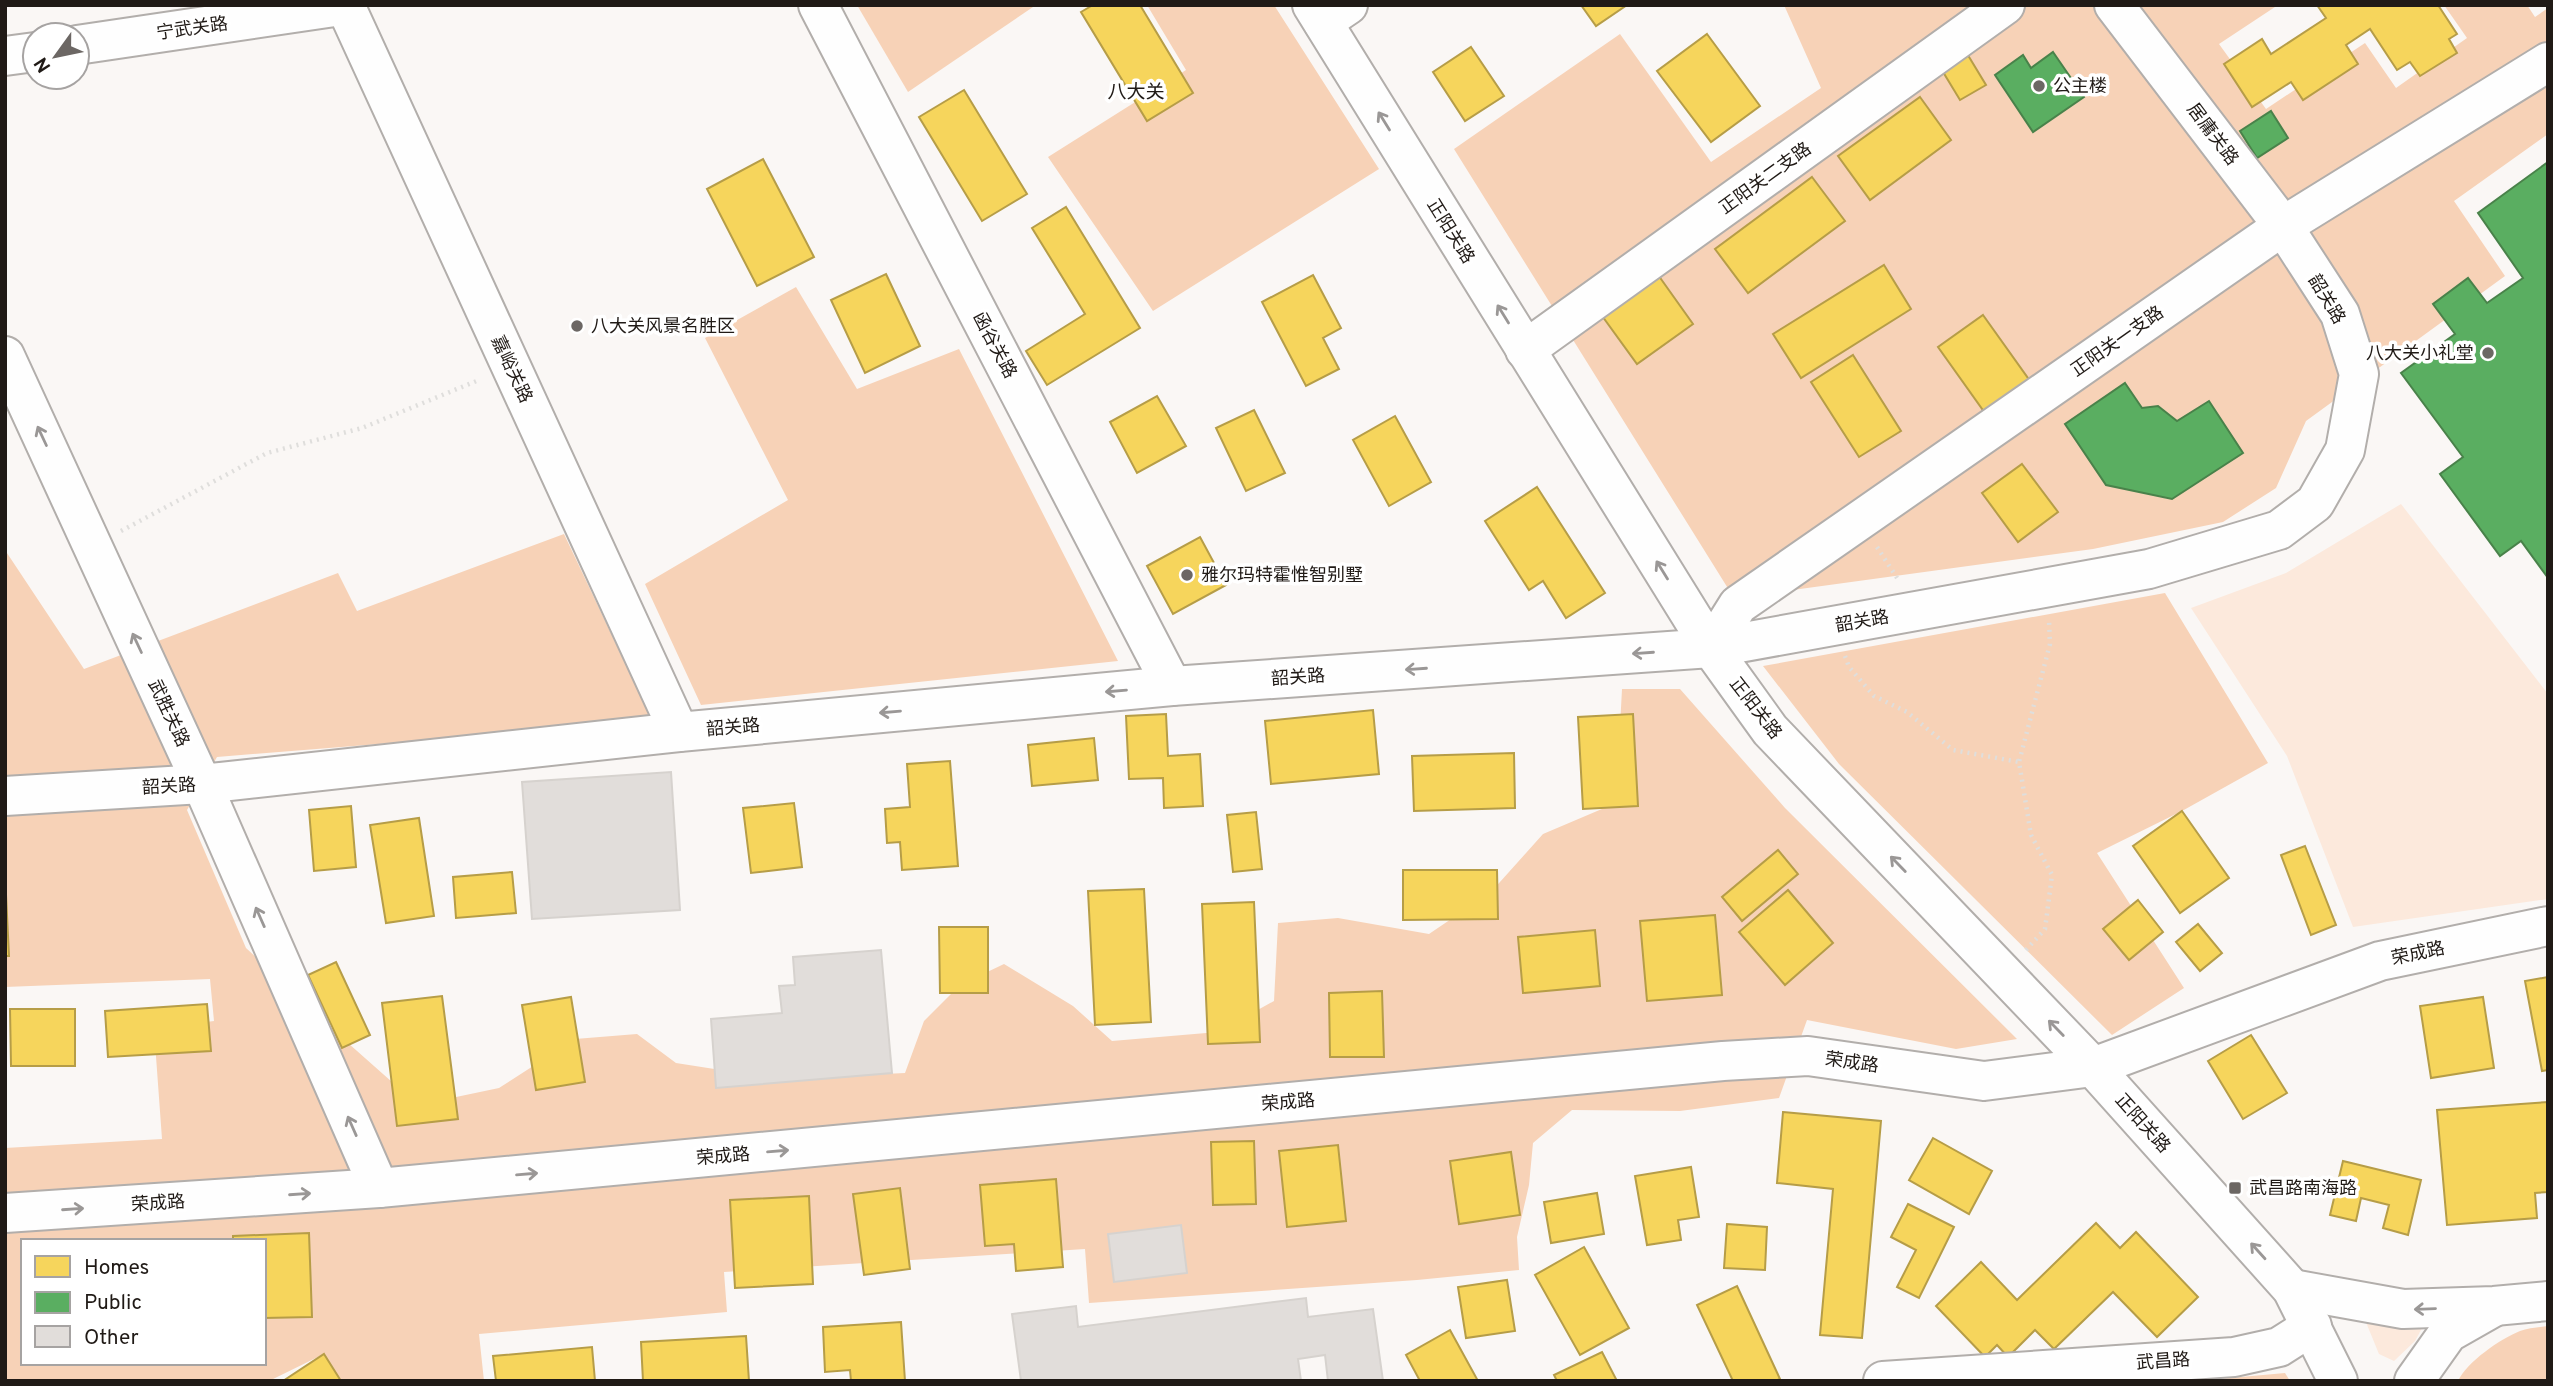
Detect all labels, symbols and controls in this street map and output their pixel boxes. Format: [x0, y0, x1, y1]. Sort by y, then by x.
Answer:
street label: 宁武关路 [155, 13, 229, 46]
north arrow [21, 21, 91, 91]
text: N [30, 52, 57, 76]
place label: 公主楼 [2053, 76, 2107, 99]
marker: 公主楼 [2031, 78, 2047, 94]
district label: 八大关 [1107, 81, 1165, 105]
street label: 居庸关路 [2181, 99, 2243, 171]
one-way arrow [1376, 111, 1390, 131]
street label: 正阳关二支路 [1715, 138, 1816, 220]
street label: 正阳关路 [1421, 195, 1479, 268]
street label: 韶关路 [2302, 271, 2349, 329]
street label: 正阳关一支路 [2067, 302, 2169, 383]
one-way arrow [1496, 305, 1510, 325]
street label: 函谷关路 [967, 309, 1021, 383]
place label: 八大关风景名胜区 [591, 316, 735, 339]
marker: 八大关风景名胜区 [569, 318, 585, 334]
street label: 嘉峪关路 [485, 332, 536, 407]
place label: 八大关小礼堂 [2366, 343, 2474, 366]
marker: 八大关小礼堂 [2480, 345, 2496, 361]
one-way arrow [35, 426, 48, 447]
one-way arrow [1655, 560, 1669, 580]
place label: 雅尔玛特霍惟智别墅 [1201, 565, 1363, 588]
marker: 雅尔玛特霍惟智别墅 [1179, 567, 1195, 583]
street label: 韶关路 [1834, 606, 1891, 638]
one-way arrow [130, 633, 143, 654]
one-way arrow [1633, 647, 1655, 660]
one-way arrow [1406, 663, 1428, 676]
street label: 韶关路 [1270, 665, 1326, 692]
street label: 正阳关路 [1724, 673, 1786, 744]
street label: 武胜关路 [142, 676, 193, 751]
one-way arrow [1105, 685, 1128, 698]
one-way arrow [879, 706, 901, 719]
street label: 韶关路 [705, 715, 761, 742]
street label: 韶关路 [142, 775, 197, 800]
one-way arrow [1890, 856, 1907, 873]
one-way arrow [253, 907, 266, 929]
street label: 荣成路 [2390, 938, 2447, 971]
one-way arrow [2047, 1020, 2064, 1037]
street label: 荣成路 [1823, 1048, 1880, 1079]
street label: 荣成路 [1260, 1090, 1316, 1117]
street label: 正阳关路 [2109, 1090, 2175, 1158]
one-way arrow [345, 1116, 358, 1137]
street label: 荣成路 [695, 1144, 751, 1171]
one-way arrow [766, 1144, 789, 1157]
one-way arrow [515, 1167, 538, 1180]
place label: 武昌路南海路 [2249, 1178, 2357, 1201]
marker: 武昌路南海路 [2227, 1180, 2243, 1196]
one-way arrow [289, 1187, 312, 1200]
street label: 荣成路 [130, 1191, 186, 1218]
one-way arrow [62, 1202, 84, 1215]
legend [21, 1239, 266, 1365]
one-way arrow [2250, 1242, 2266, 1260]
text: Homes [84, 1255, 149, 1282]
text: Public [84, 1290, 142, 1317]
one-way arrow [2414, 1302, 2437, 1315]
text: Other [84, 1325, 139, 1352]
street label: 武昌路 [2135, 1349, 2191, 1376]

